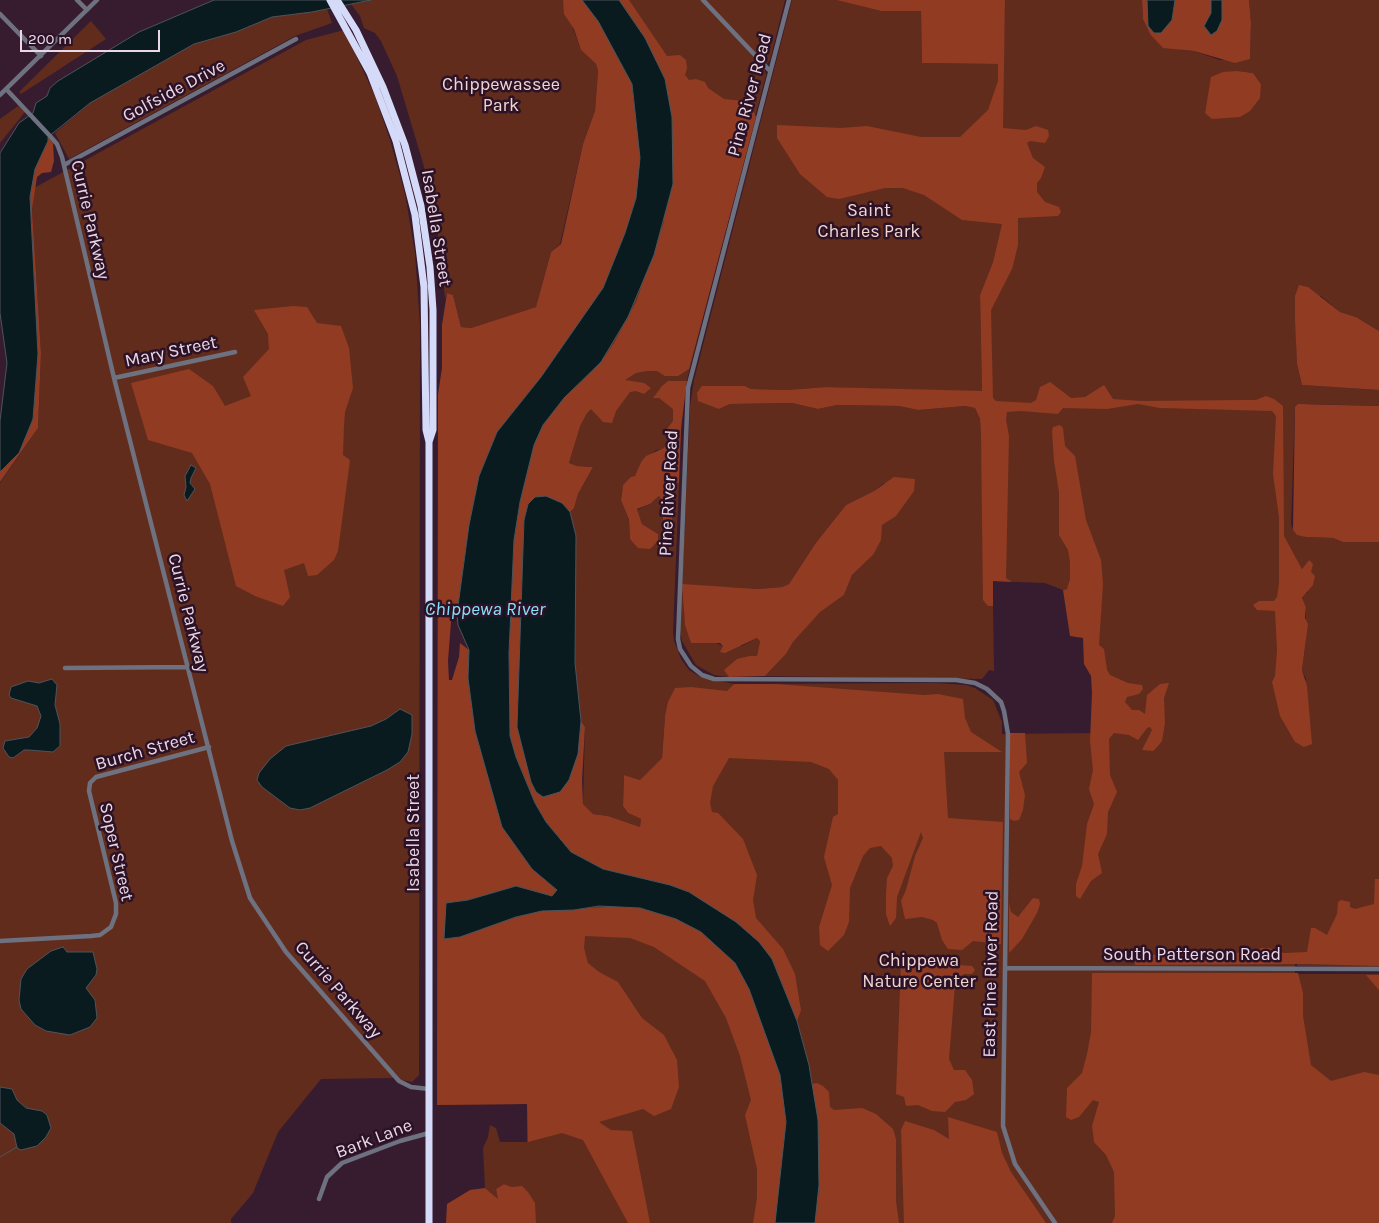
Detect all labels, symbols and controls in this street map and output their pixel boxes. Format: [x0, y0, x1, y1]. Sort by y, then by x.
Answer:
scale bar [22, 20, 162, 52]
text: 200 m [28, 30, 72, 48]
street label: Pine River Road [723, 31, 777, 159]
street label: Golfside Drive [119, 55, 229, 127]
park label: Chippewassee Park [442, 74, 560, 116]
street label: Currie Parkway [66, 158, 114, 282]
street label: Isabella Street [416, 168, 456, 288]
park label: Saint Charles Park [818, 200, 920, 242]
street label: Mary Street [123, 332, 219, 372]
street label: Pine River Road [655, 429, 683, 557]
street label: Currie Parkway [163, 551, 213, 675]
water label: Chippewa River [425, 599, 545, 621]
street label: Burch Street [93, 727, 197, 775]
street label: Isabella Street [403, 774, 425, 892]
street label: Soper Street [94, 801, 138, 903]
street label: East Pine River Road [979, 890, 1003, 1058]
street label: Currie Parkway [290, 937, 386, 1043]
street label: South Patterson Road [1103, 944, 1281, 966]
park label: Chippewa Nature Center [862, 950, 976, 992]
street label: Bark Lane [333, 1115, 415, 1163]

